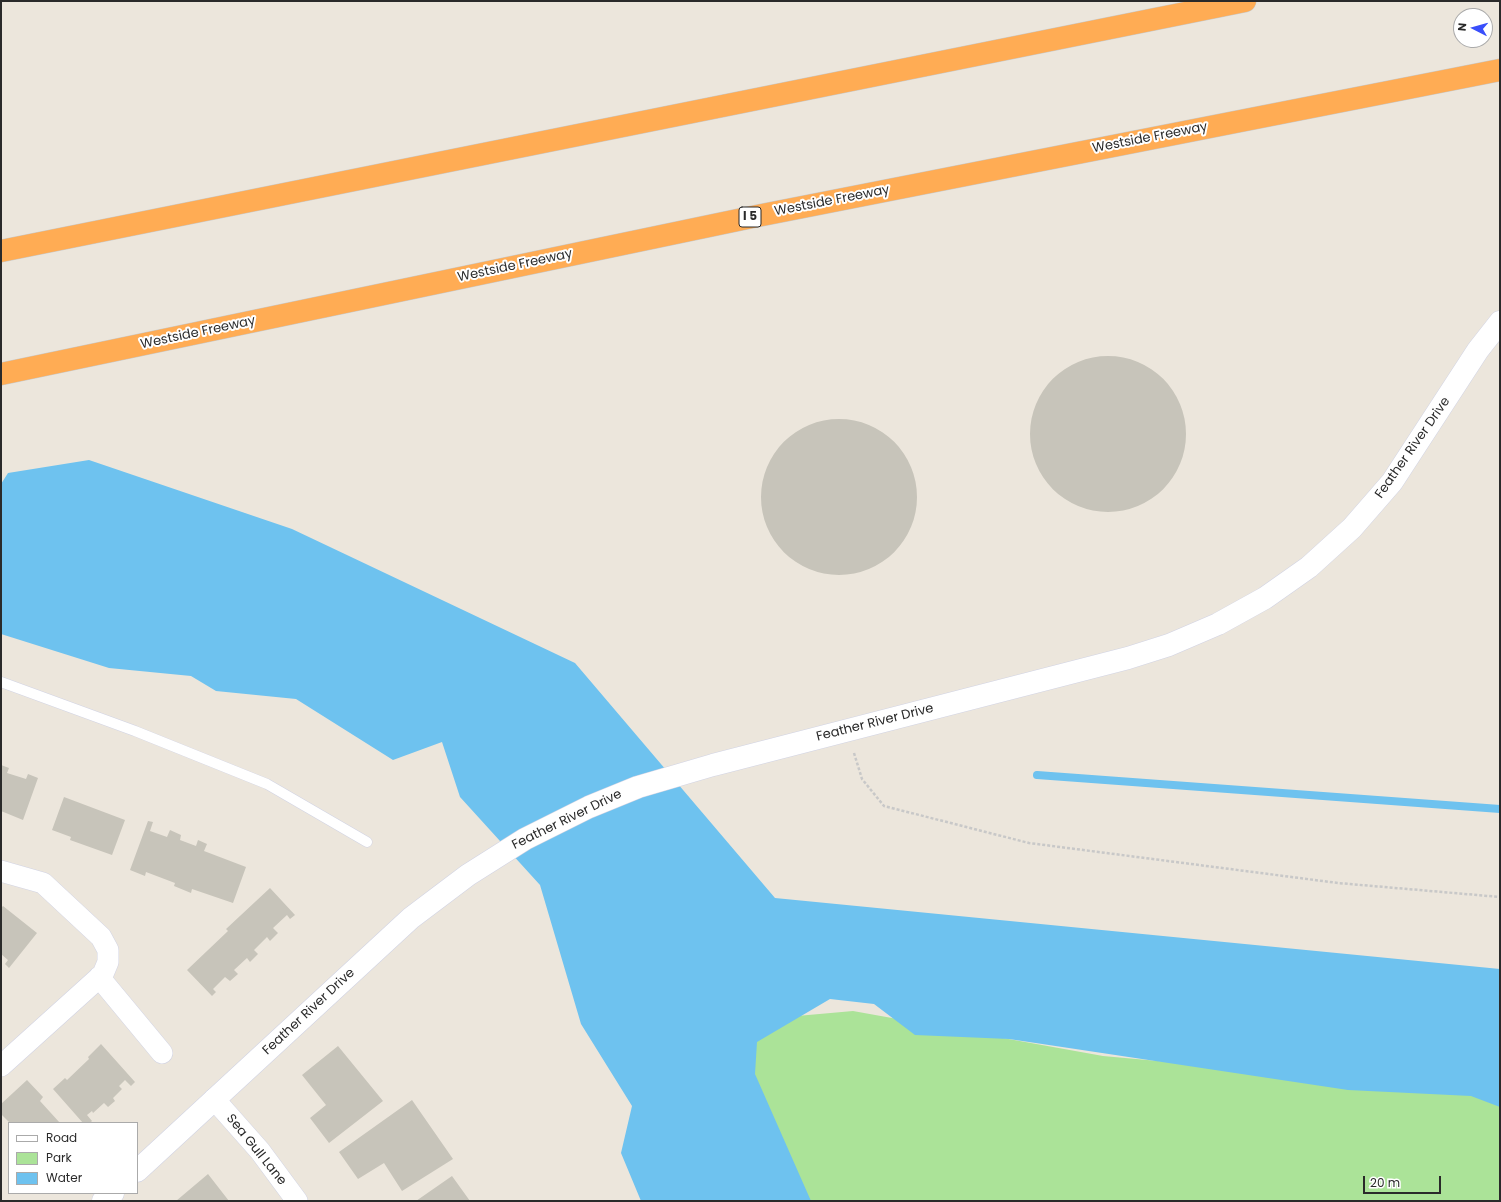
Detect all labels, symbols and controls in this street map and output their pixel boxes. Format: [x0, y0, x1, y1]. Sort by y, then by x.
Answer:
north arrow [1453, 8, 1493, 48]
text: N [1454, 22, 1470, 32]
street label: Westside Freeway [1091, 119, 1209, 157]
street label: Westside Freeway [773, 182, 891, 220]
road number: I 5 [739, 207, 761, 227]
street label: Westside Freeway [456, 246, 574, 286]
street label: Westside Freeway [139, 313, 257, 353]
street label: Feather River Drive [1372, 394, 1454, 502]
street label: Feather River Drive [815, 701, 935, 745]
street label: Feather River Drive [510, 787, 624, 853]
street label: Feather River Drive [260, 965, 358, 1059]
street label: Sea Gull Lane [223, 1111, 289, 1189]
legend [8, 1122, 138, 1194]
text: Road [46, 1129, 77, 1146]
text: Park [46, 1149, 72, 1166]
scale bar [1365, 1168, 1443, 1194]
text: Water [46, 1169, 82, 1186]
text: 20 m [1370, 1174, 1400, 1191]

